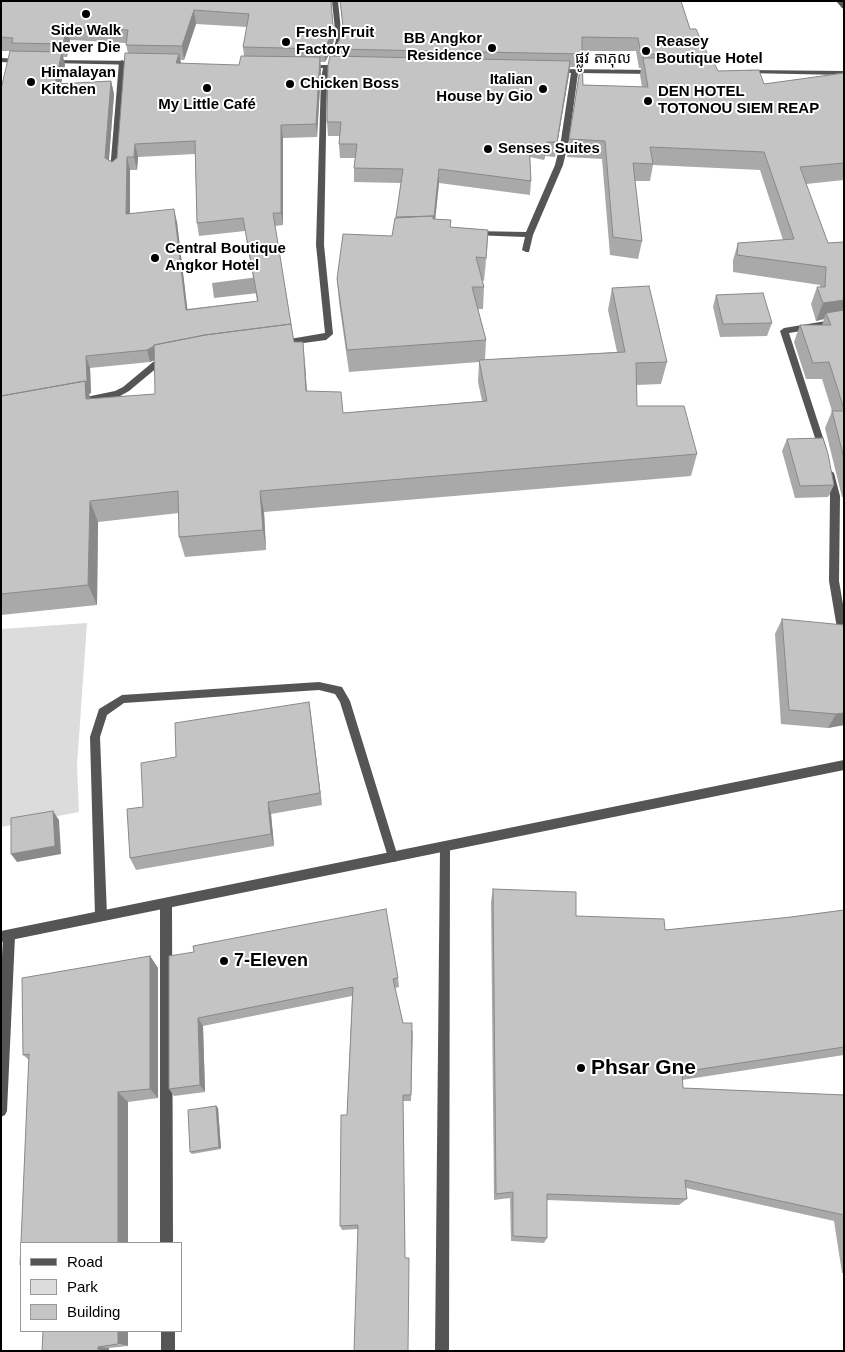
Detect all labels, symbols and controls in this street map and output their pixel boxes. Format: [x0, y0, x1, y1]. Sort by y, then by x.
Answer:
marker: Side Walk Never Die [80, 8, 92, 20]
place label: Side Walk Never Die [51, 22, 121, 57]
place label: Fresh Fruit Factory [296, 24, 374, 59]
place label: BB Angkor Residence [404, 30, 482, 65]
place label: Reasey Boutique Hotel [656, 33, 763, 68]
marker: Fresh Fruit Factory [280, 36, 292, 48]
marker: BB Angkor Residence [486, 42, 498, 54]
marker: Reasey Boutique Hotel [640, 45, 652, 57]
street label: ផ្លូវ តាភុល [575, 50, 631, 68]
place label: Himalayan Kitchen [41, 64, 116, 99]
place label: Italian House by Gio [436, 71, 533, 106]
place label: Chicken Boss [300, 75, 399, 93]
marker: Himalayan Kitchen [25, 76, 37, 88]
marker: Chicken Boss [284, 78, 296, 90]
marker: My Little Café [201, 82, 213, 94]
marker: Italian House by Gio [537, 83, 549, 95]
place label: DEN HOTEL TOTONOU SIEM REAP [658, 83, 819, 118]
marker: DEN HOTEL TOTONOU SIEM REAP [642, 95, 654, 107]
place label: My Little Café [158, 96, 256, 114]
place label: Senses Suites [498, 140, 600, 158]
marker: Senses Suites [482, 143, 494, 155]
place label: Central Boutique Angkor Hotel [165, 240, 286, 275]
marker: Central Boutique Angkor Hotel [149, 252, 161, 264]
place label: 7-Eleven [234, 950, 308, 972]
marker: 7-Eleven [218, 955, 230, 967]
place label: Phsar Gne [591, 1055, 696, 1081]
marker: Phsar Gne [575, 1062, 587, 1074]
legend [20, 1242, 182, 1332]
text: Road [67, 1253, 103, 1270]
text: Park [67, 1278, 98, 1295]
text: Building [67, 1303, 120, 1320]

